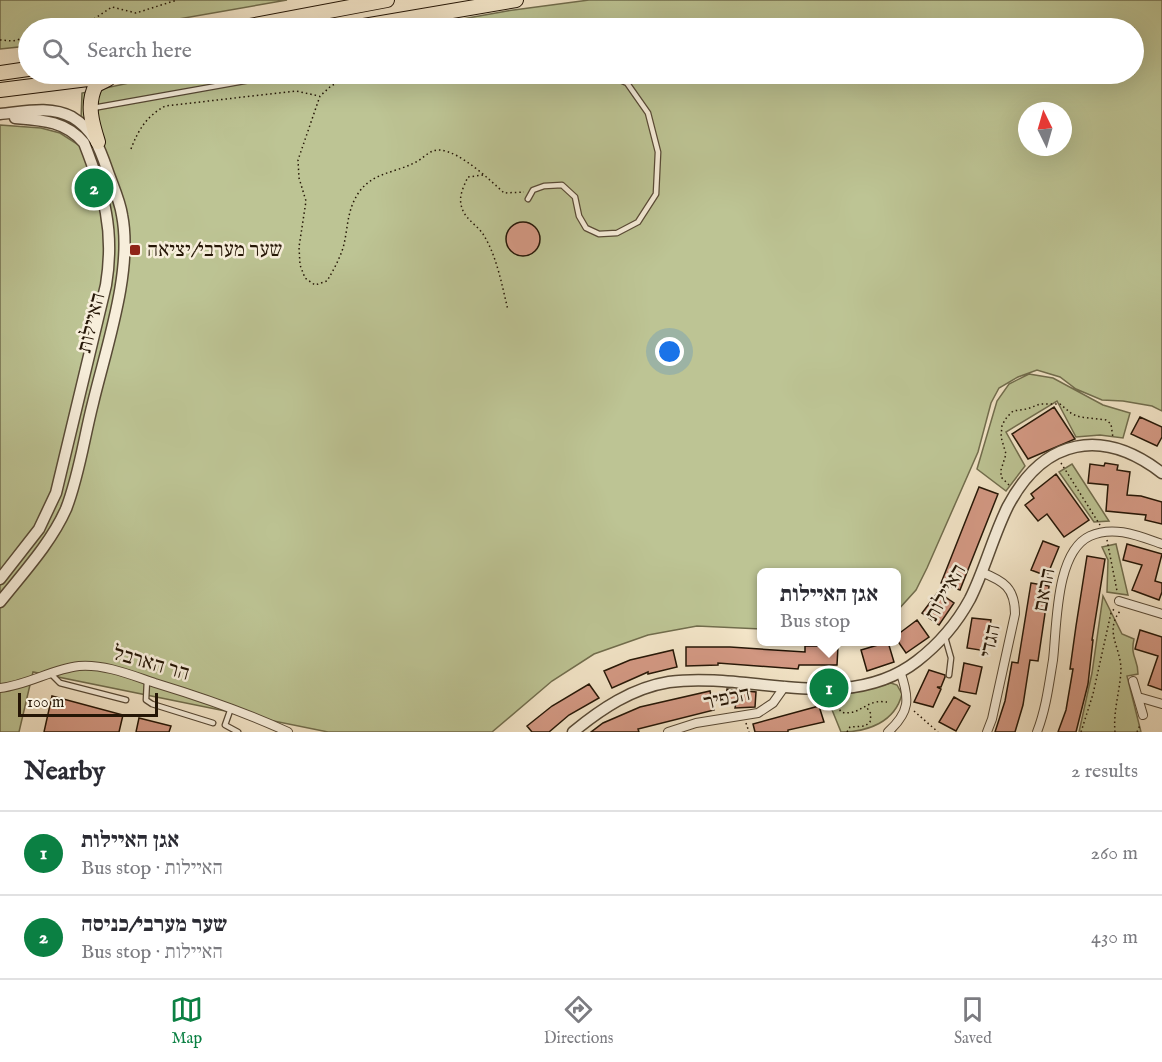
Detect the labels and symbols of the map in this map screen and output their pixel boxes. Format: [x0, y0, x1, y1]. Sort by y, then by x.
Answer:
north arrow [1018, 102, 1072, 156]
pin: 2 [74, 166, 113, 210]
place label: שער מערבי/יציאה [147, 237, 283, 264]
marker: שער מערבי/יציאה [128, 243, 142, 257]
street label: האיילות [71, 290, 113, 356]
your location [655, 337, 684, 366]
street label: האיילות [919, 560, 973, 626]
street label: הראם [1028, 566, 1062, 614]
street label: הגדי [974, 622, 1008, 660]
street label: הר הארבל [110, 640, 192, 688]
pin: 1 [810, 666, 848, 710]
street label: הכפיר [701, 681, 753, 717]
scale bar [18, 690, 158, 718]

